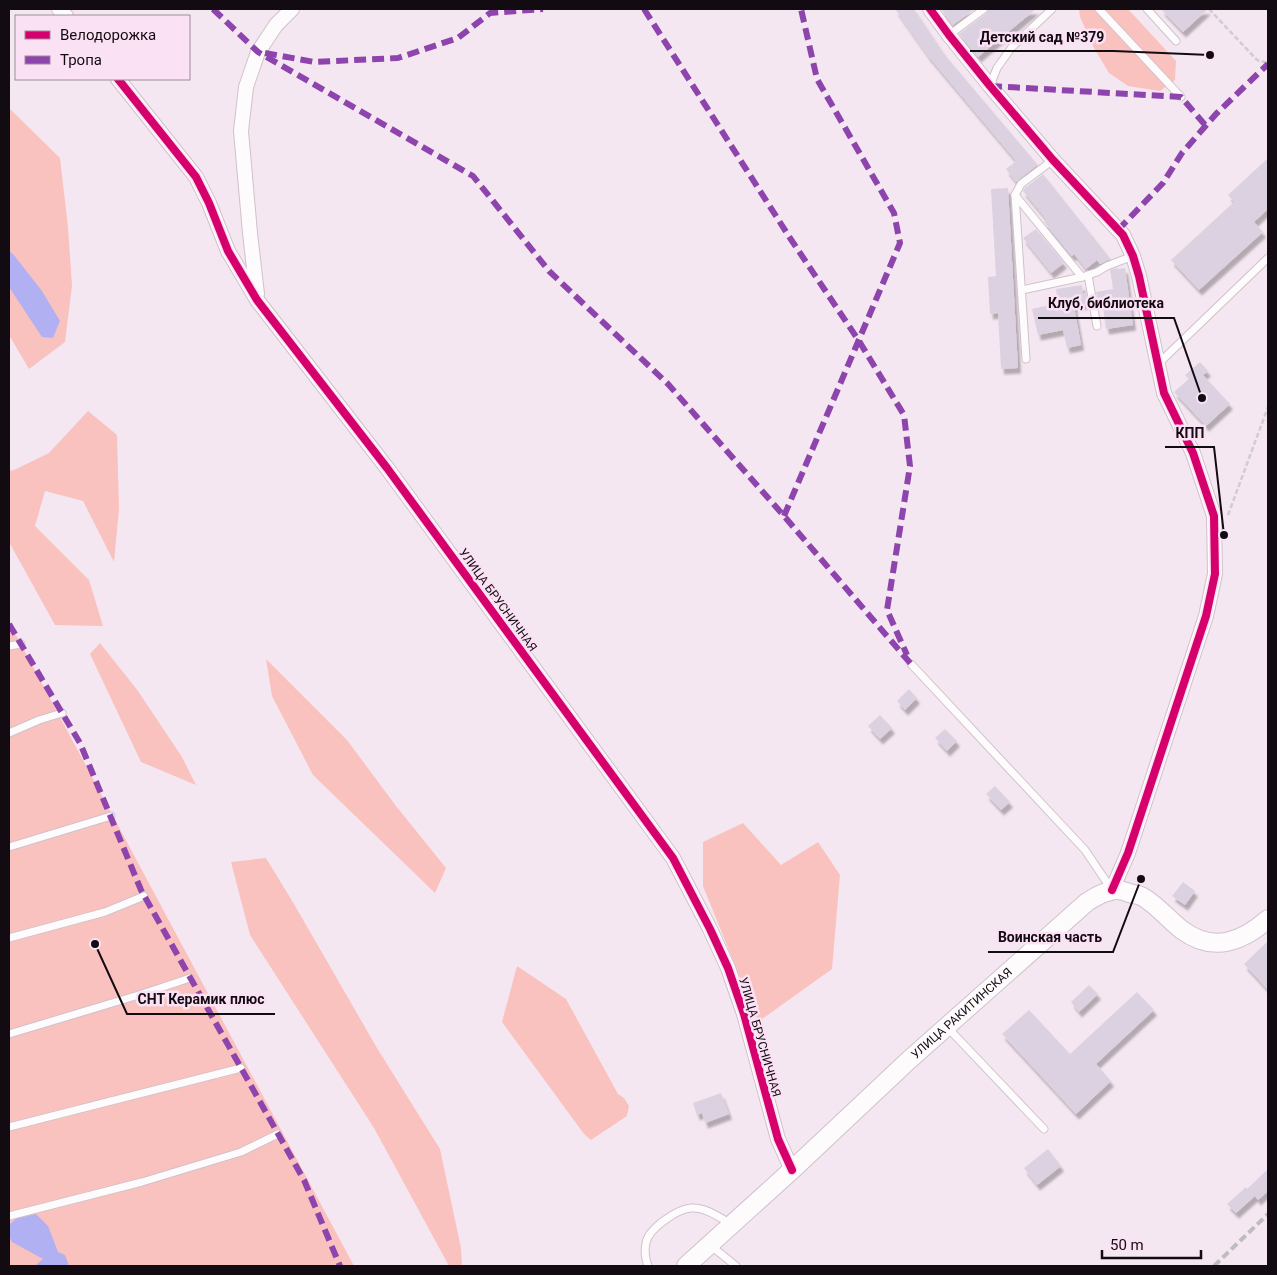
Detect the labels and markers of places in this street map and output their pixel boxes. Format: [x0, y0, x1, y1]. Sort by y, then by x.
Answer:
callout: Детский сад №379 [970, 22, 1114, 51]
callout: Клуб, библиотека [1038, 289, 1174, 318]
callout: КПП [1165, 418, 1214, 447]
callout: Воинская часть [988, 923, 1113, 952]
callout: СНТ Керамик плюс [127, 985, 275, 1014]

